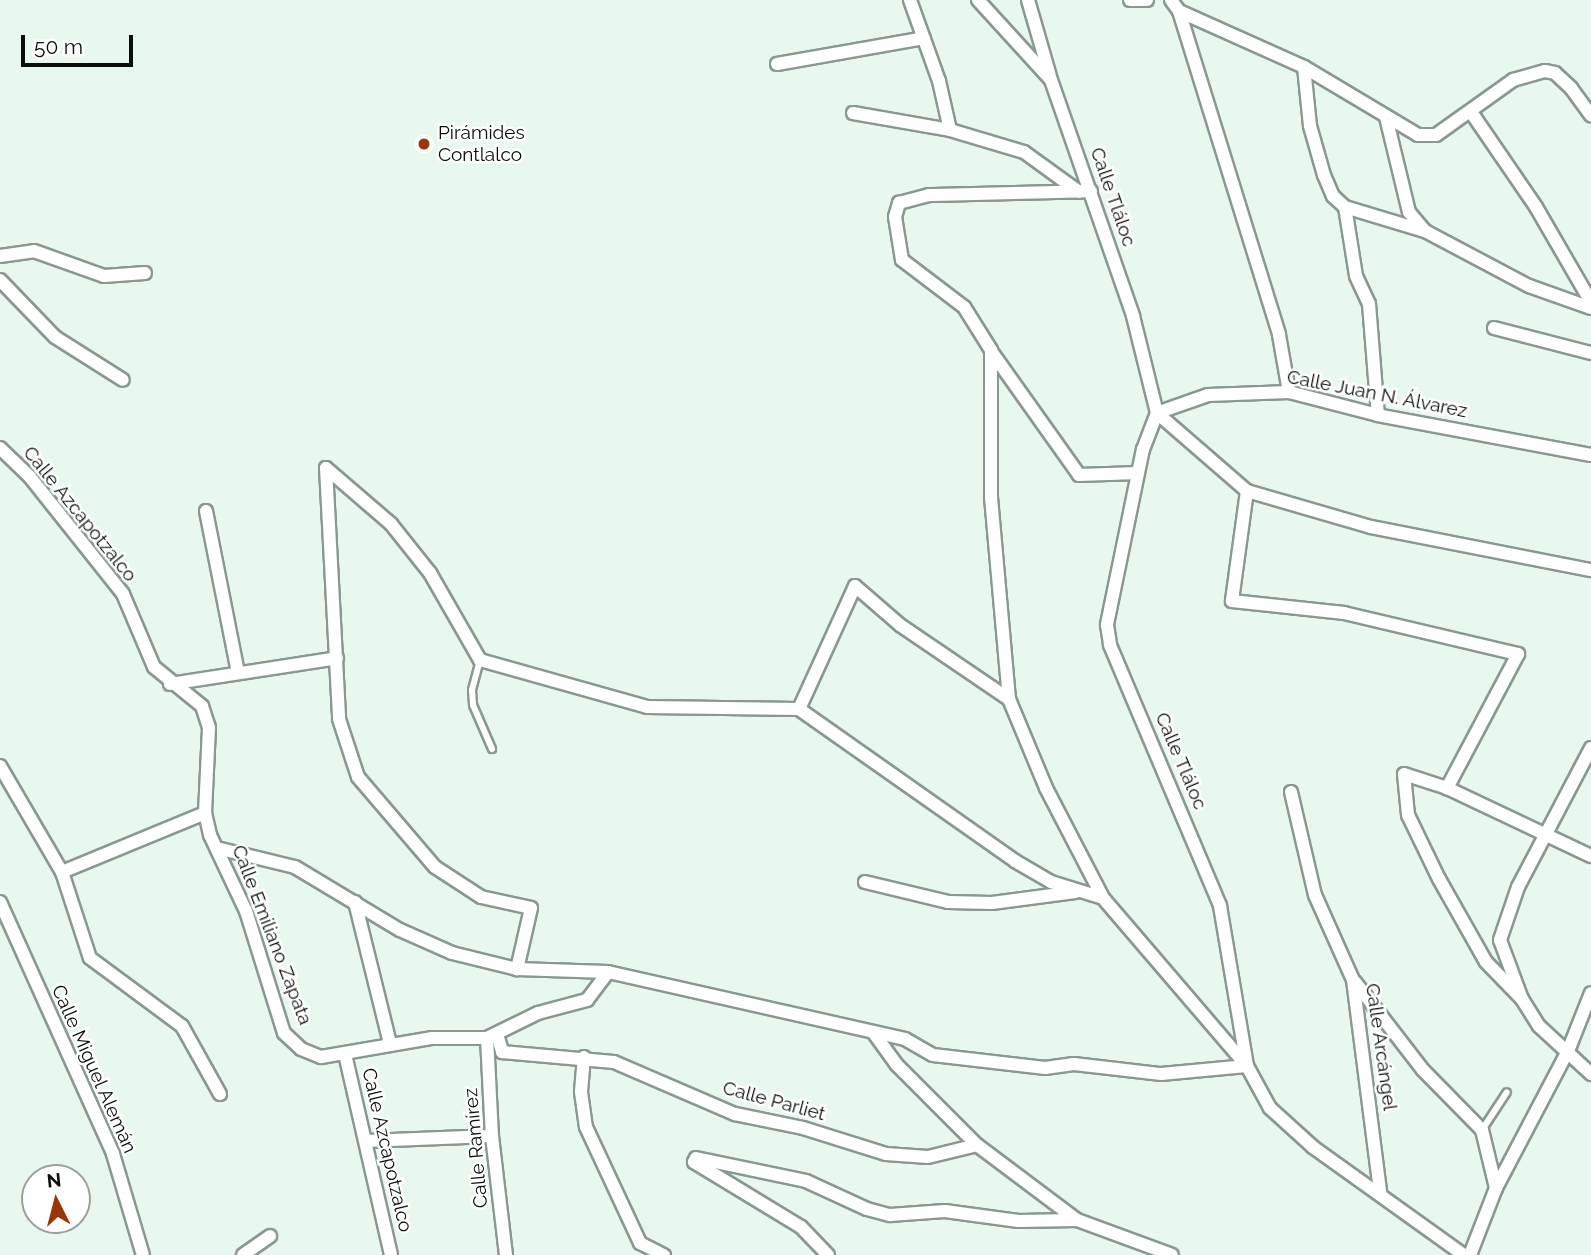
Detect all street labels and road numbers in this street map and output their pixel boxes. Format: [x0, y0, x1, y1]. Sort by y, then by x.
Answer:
street label: Calle Tláloc [1085, 144, 1141, 250]
street label: Calle Juan N. Álvarez [1284, 365, 1470, 423]
street label: Calle Azcapotzalco [18, 441, 142, 587]
street label: Calle Tláloc [1150, 709, 1212, 813]
street label: Calle Emiliano Zapata [227, 842, 317, 1028]
street label: Calle Miguel Alemán [46, 981, 142, 1157]
street label: Calle Arcángel [1361, 982, 1401, 1112]
street label: Calle Azcapotzalco [357, 1065, 417, 1235]
street label: Calle Parliet [720, 1076, 828, 1126]
street label: Calle Ramírez [459, 1087, 493, 1209]

